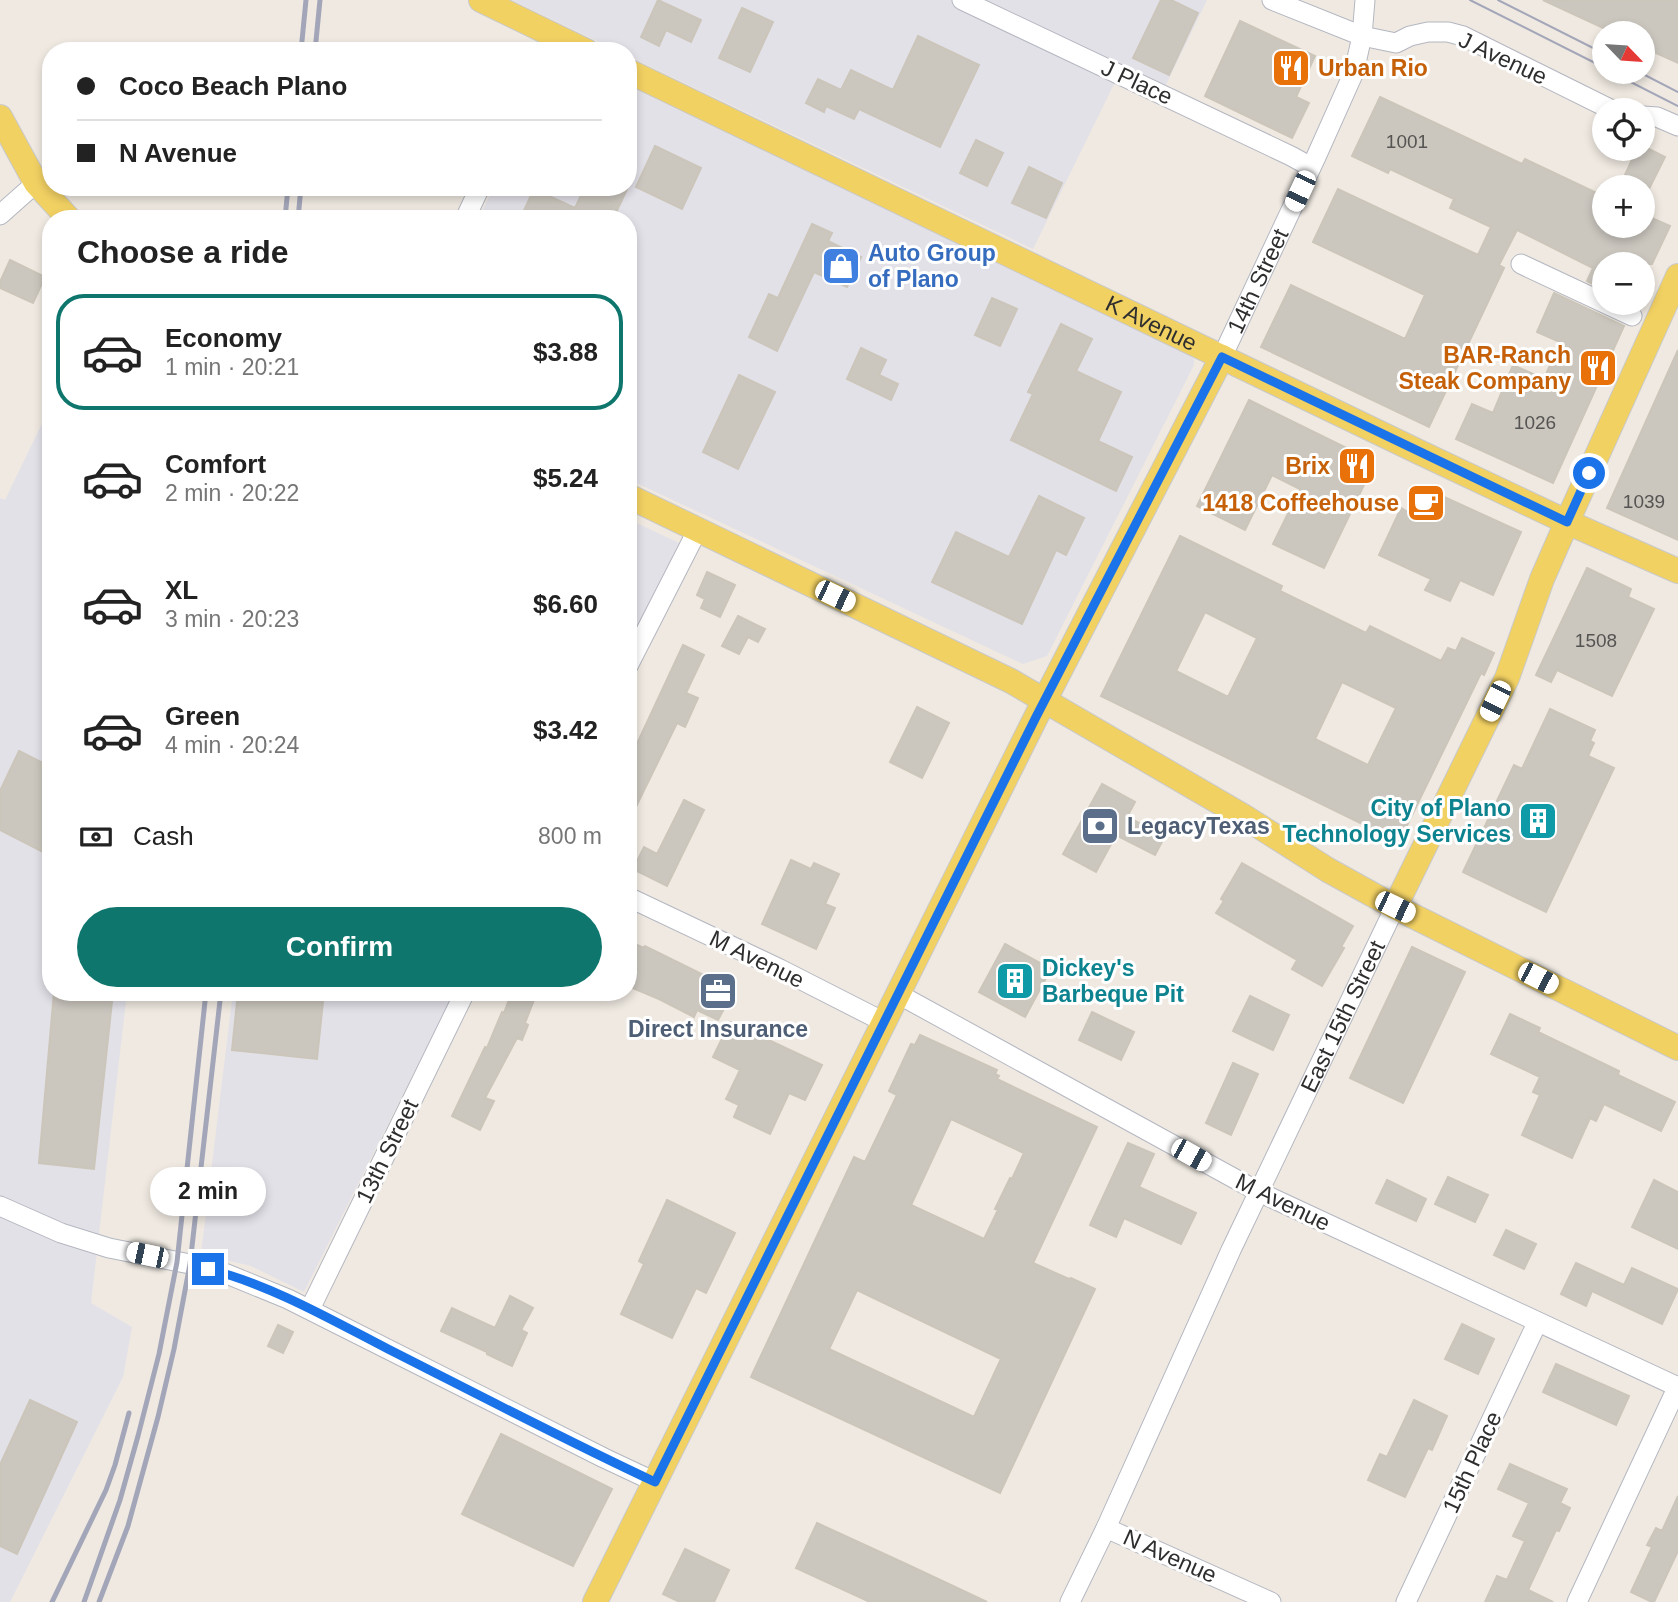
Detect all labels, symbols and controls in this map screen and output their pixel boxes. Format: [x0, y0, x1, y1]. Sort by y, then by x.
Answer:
north arrow [1592, 21, 1656, 84]
map controls [1592, 21, 1655, 315]
street label: J Avenue [1455, 26, 1551, 90]
restaurant icon: Urban Rio [1270, 47, 1312, 89]
street label: J Place [1097, 54, 1177, 110]
place label: Urban Rio [1318, 55, 1428, 81]
text: Coco Beach Plano [119, 71, 347, 101]
button: locate [1592, 98, 1655, 161]
house number: 1001 [1386, 131, 1428, 152]
text: N Avenue [119, 138, 237, 168]
car [1282, 168, 1319, 214]
button: + [1592, 175, 1655, 238]
street label: 14th Street [1222, 224, 1294, 337]
text: Choose a ride [77, 234, 289, 270]
place label: Auto Group of Plano [868, 240, 996, 292]
shop icon: Auto Group of Plano [820, 245, 862, 287]
button: − [1592, 252, 1655, 315]
street label: K Avenue [1102, 290, 1201, 356]
icon: car [81, 321, 144, 384]
text: Economy [165, 323, 282, 353]
text: $3.88 [533, 337, 598, 367]
place label: BAR-Ranch Steak Company [1398, 342, 1571, 394]
restaurant icon: BAR-Ranch Steak Company [1577, 347, 1619, 389]
text: 1 min · 20:21 [165, 354, 299, 380]
house number: 1026 [1514, 412, 1556, 433]
restaurant icon: Brix [1336, 445, 1378, 487]
icon: car [81, 447, 144, 510]
text: Comfort [165, 449, 266, 479]
place label: Brix [1285, 453, 1330, 479]
route start [1573, 457, 1605, 489]
text: $5.24 [533, 463, 598, 493]
text: 2 min · 20:22 [165, 480, 299, 506]
cafe icon: 1418 Coffeehouse [1405, 482, 1447, 524]
place label: 1418 Coffeehouse [1202, 490, 1399, 516]
house number: 1039 [1623, 491, 1665, 512]
icon: car [81, 573, 144, 636]
text: XL [165, 575, 198, 605]
car [812, 577, 859, 615]
text: $6.60 [533, 589, 598, 619]
text: 3 min · 20:23 [165, 606, 299, 632]
house number: 1508 [1575, 630, 1617, 651]
car [1477, 678, 1514, 724]
icon: car [81, 699, 144, 762]
text: Green [165, 701, 240, 731]
text: $3.42 [533, 715, 598, 745]
text: 4 min · 20:24 [165, 732, 299, 758]
place label: City of Plano Technology Services [1283, 795, 1511, 847]
building icon: City of Plano Technology Services [1517, 800, 1559, 842]
bank icon: LegacyTexas [1079, 805, 1121, 847]
place label: LegacyTexas [1127, 813, 1270, 839]
icon: cash [77, 818, 115, 856]
text: Cash [133, 821, 194, 851]
text: 800 m [538, 823, 602, 849]
car [1372, 888, 1419, 926]
button: Confirm [77, 907, 602, 987]
street label: M Avenue [706, 925, 808, 993]
street label: East 15th Street [1295, 936, 1390, 1096]
place label: Dickey's Barbeque Pit [1042, 955, 1184, 1007]
car [1515, 959, 1562, 997]
building icon: Dickey's Barbeque Pit [994, 960, 1036, 1002]
office icon: Direct Insurance [697, 970, 739, 1012]
place label: Direct Insurance [628, 1016, 808, 1042]
street label: 13th Street [351, 1094, 424, 1207]
car [1168, 1136, 1215, 1174]
callout: 2 min [150, 1168, 266, 1216]
street label: M Avenue [1232, 1168, 1334, 1236]
text: 2 min [178, 1178, 238, 1204]
car [125, 1240, 170, 1270]
route end [192, 1253, 224, 1285]
street label: 15th Place [1437, 1407, 1507, 1517]
street label: N Avenue [1119, 1524, 1221, 1588]

